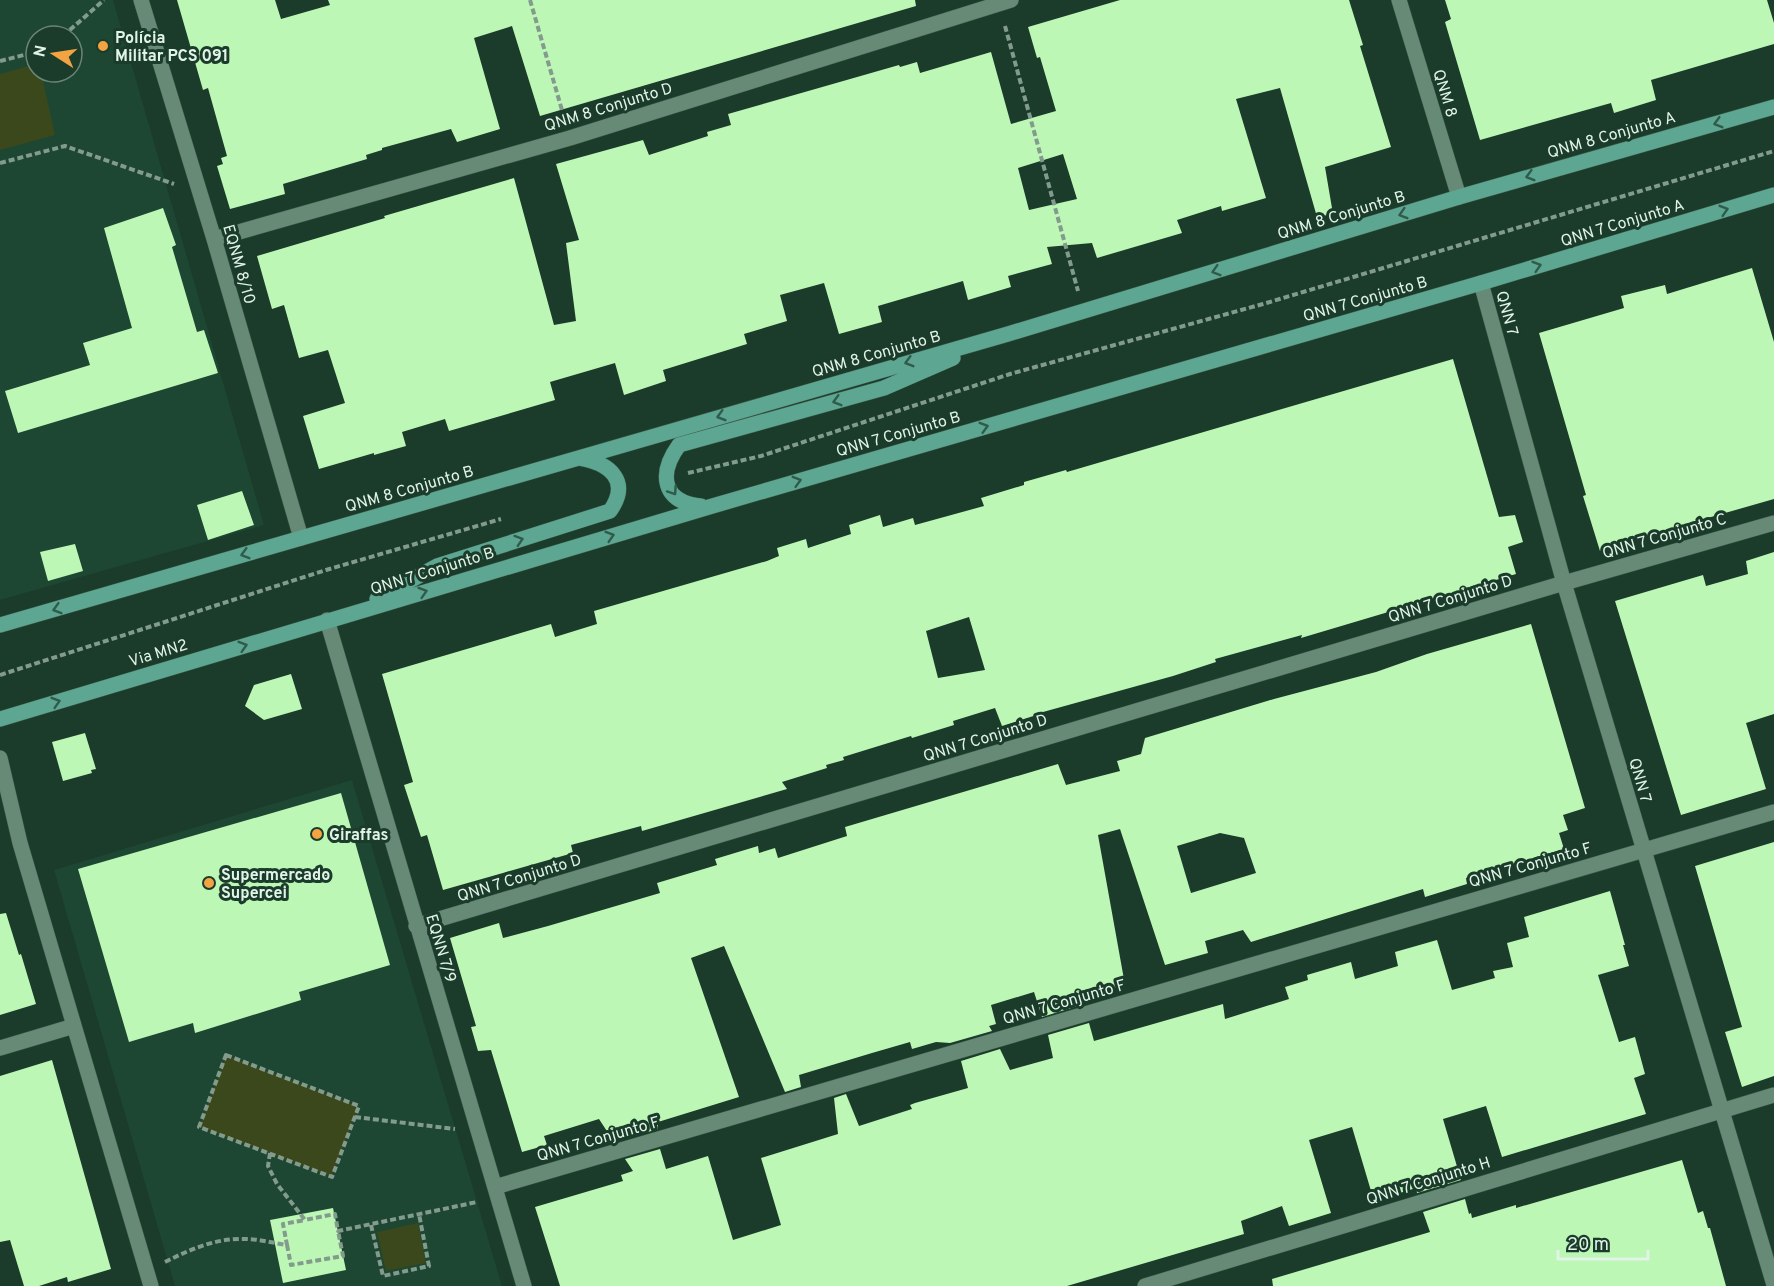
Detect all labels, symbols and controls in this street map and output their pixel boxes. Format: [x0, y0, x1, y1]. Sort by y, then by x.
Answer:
north arrow [24, 24, 84, 84]
place label: Polícia Militar PCS 091 [115, 29, 228, 67]
marker: Polícia Militar PCS 091 [96, 39, 110, 53]
text: N [30, 44, 52, 59]
street label: QNM 8 [1427, 67, 1461, 120]
street label: QNM 8 Conjunto D [542, 79, 675, 137]
street label: QNM 8 Conjunto A [1545, 108, 1678, 164]
one-way arrow [1713, 116, 1724, 128]
one-way arrow [1525, 169, 1536, 181]
street label: QNM 8 Conjunto B [1275, 187, 1408, 245]
street label: QNN 7 Conjunto A [1558, 196, 1687, 252]
one-way arrow [1718, 205, 1729, 217]
one-way arrow [1398, 207, 1409, 219]
street label: EQNM 8/10 [217, 222, 259, 307]
one-way arrow [1531, 261, 1542, 273]
one-way arrow [1211, 264, 1222, 276]
street label: QNN 7 Conjunto B [1301, 273, 1430, 327]
street label: QNN 7 [1490, 289, 1522, 338]
street label: QNM 8 Conjunto B [810, 327, 943, 383]
one-way arrow [904, 355, 915, 367]
one-way arrow [832, 394, 842, 407]
street label: QNN 7 Conjunto B [834, 408, 963, 462]
one-way arrow [716, 409, 727, 421]
one-way arrow [978, 422, 989, 434]
street label: QNM 8 Conjunto B [343, 462, 476, 518]
one-way arrow [791, 476, 802, 488]
one-way arrow [666, 485, 677, 496]
street label: QNN 7 Conjunto C [1600, 510, 1729, 564]
one-way arrow [604, 531, 615, 543]
one-way arrow [513, 535, 524, 547]
street label: QNN 7 Conjunto B [368, 544, 497, 600]
one-way arrow [240, 547, 250, 560]
street label: QNN 7 Conjunto D [1386, 571, 1515, 628]
one-way arrow [417, 587, 428, 599]
one-way arrow [53, 602, 63, 614]
street label: Via MN2 [127, 635, 190, 672]
one-way arrow [237, 641, 248, 653]
one-way arrow [50, 697, 61, 709]
street label: QNN 7 Conjunto D [921, 710, 1050, 767]
street label: QNN 7 [1623, 756, 1655, 805]
place label: Giraffas [329, 826, 389, 846]
marker: Giraffas [310, 827, 324, 841]
street label: QNN 7 Conjunto F [1467, 839, 1594, 893]
street label: QNN 7 Conjunto D [455, 850, 584, 907]
place label: Supermercado Supercei [221, 866, 330, 904]
marker: Supermercado Supercei [202, 876, 216, 890]
street label: EQNN 7/9 [420, 912, 460, 985]
street label: QNN 7 Conjunto F [1001, 976, 1128, 1030]
street label: QNN 7 Conjunto F [535, 1113, 662, 1167]
street label: QNN 7 Conjunto H [1364, 1153, 1493, 1210]
scale bar [1558, 1223, 1648, 1261]
text: 20 m [1567, 1234, 1609, 1257]

